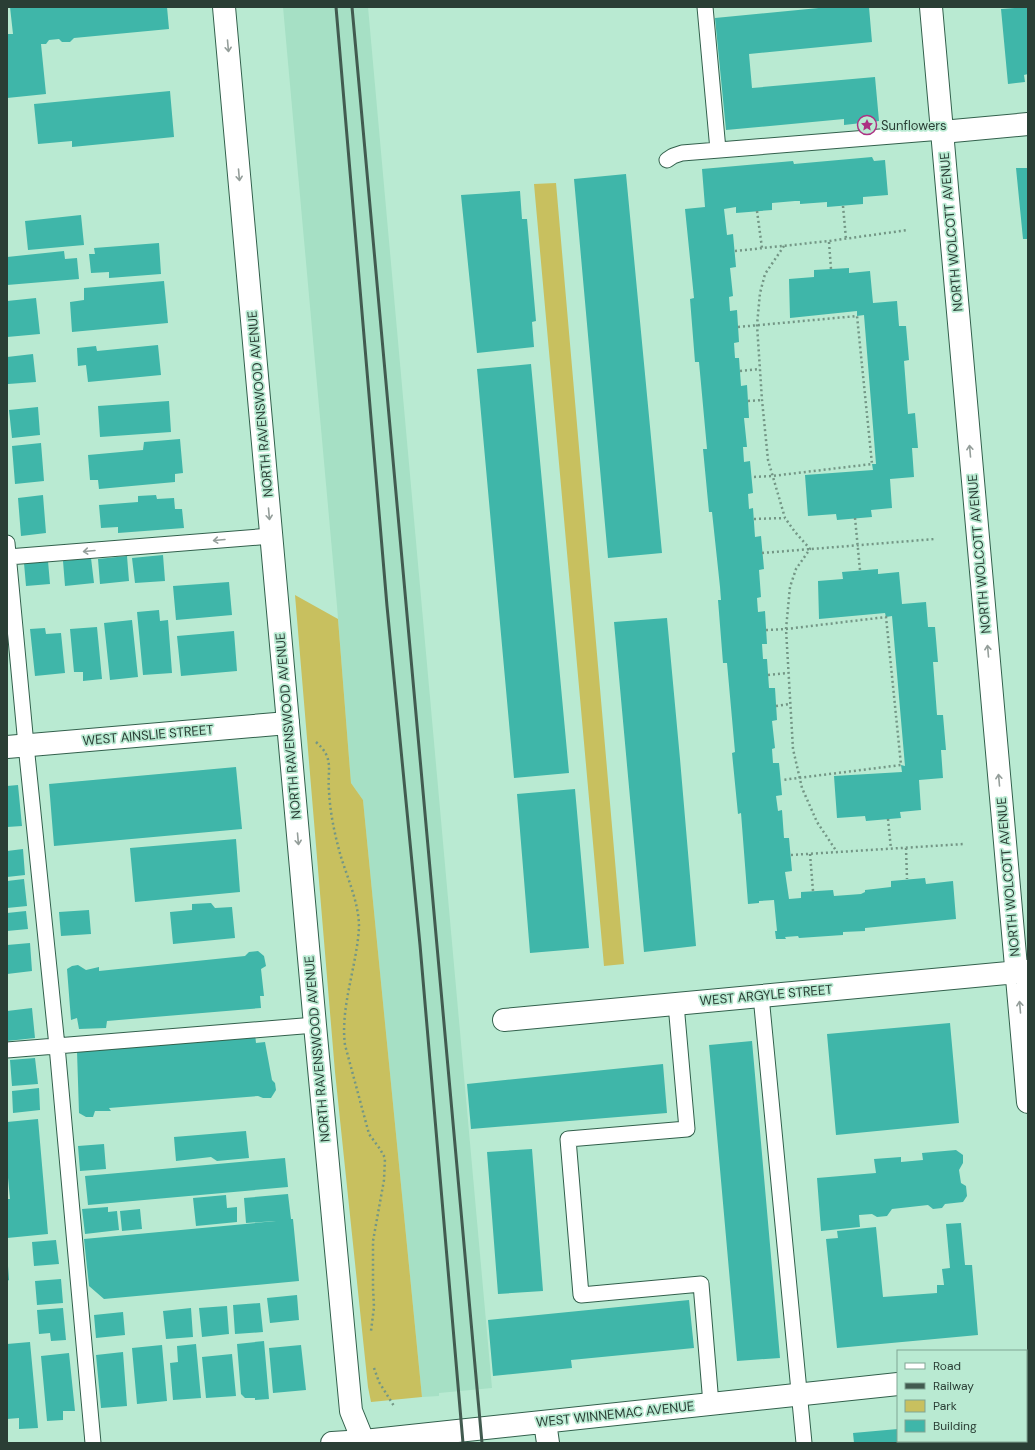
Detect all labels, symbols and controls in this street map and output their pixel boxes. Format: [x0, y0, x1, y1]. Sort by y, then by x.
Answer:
one-way arrow [224, 39, 231, 52]
place icon: Sunflowers [856, 114, 878, 136]
place label: Sunflowers [881, 117, 947, 134]
street label: NORTH WOLCOTT AVENUE [936, 152, 966, 312]
one-way arrow [236, 168, 243, 181]
street label: NORTH RAVENSWOOD AVENUE [243, 310, 277, 498]
one-way arrow [966, 445, 974, 458]
street label: NORTH WOLCOTT AVENUE [964, 474, 994, 634]
one-way arrow [266, 507, 273, 520]
one-way arrow [212, 536, 225, 544]
one-way arrow [83, 547, 96, 554]
street label: NORTH RAVENSWOOD AVENUE [271, 632, 305, 820]
one-way arrow [984, 645, 991, 658]
street label: WEST AINSLIE STREET [82, 721, 214, 749]
one-way arrow [996, 774, 1003, 787]
street label: NORTH WOLCOTT AVENUE [993, 797, 1023, 957]
one-way arrow [295, 832, 302, 845]
street label: NORTH RAVENSWOOD AVENUE [300, 955, 334, 1143]
street label: WEST ARGYLE STREET [699, 981, 833, 1009]
one-way arrow [1016, 1001, 1023, 1014]
legend [897, 1350, 1027, 1442]
text: Road [933, 1358, 961, 1374]
text: Railway [933, 1378, 974, 1394]
street label: WEST WINNEMAC AVENUE [535, 1397, 695, 1431]
text: Park [933, 1398, 957, 1414]
text: Building [933, 1418, 977, 1434]

